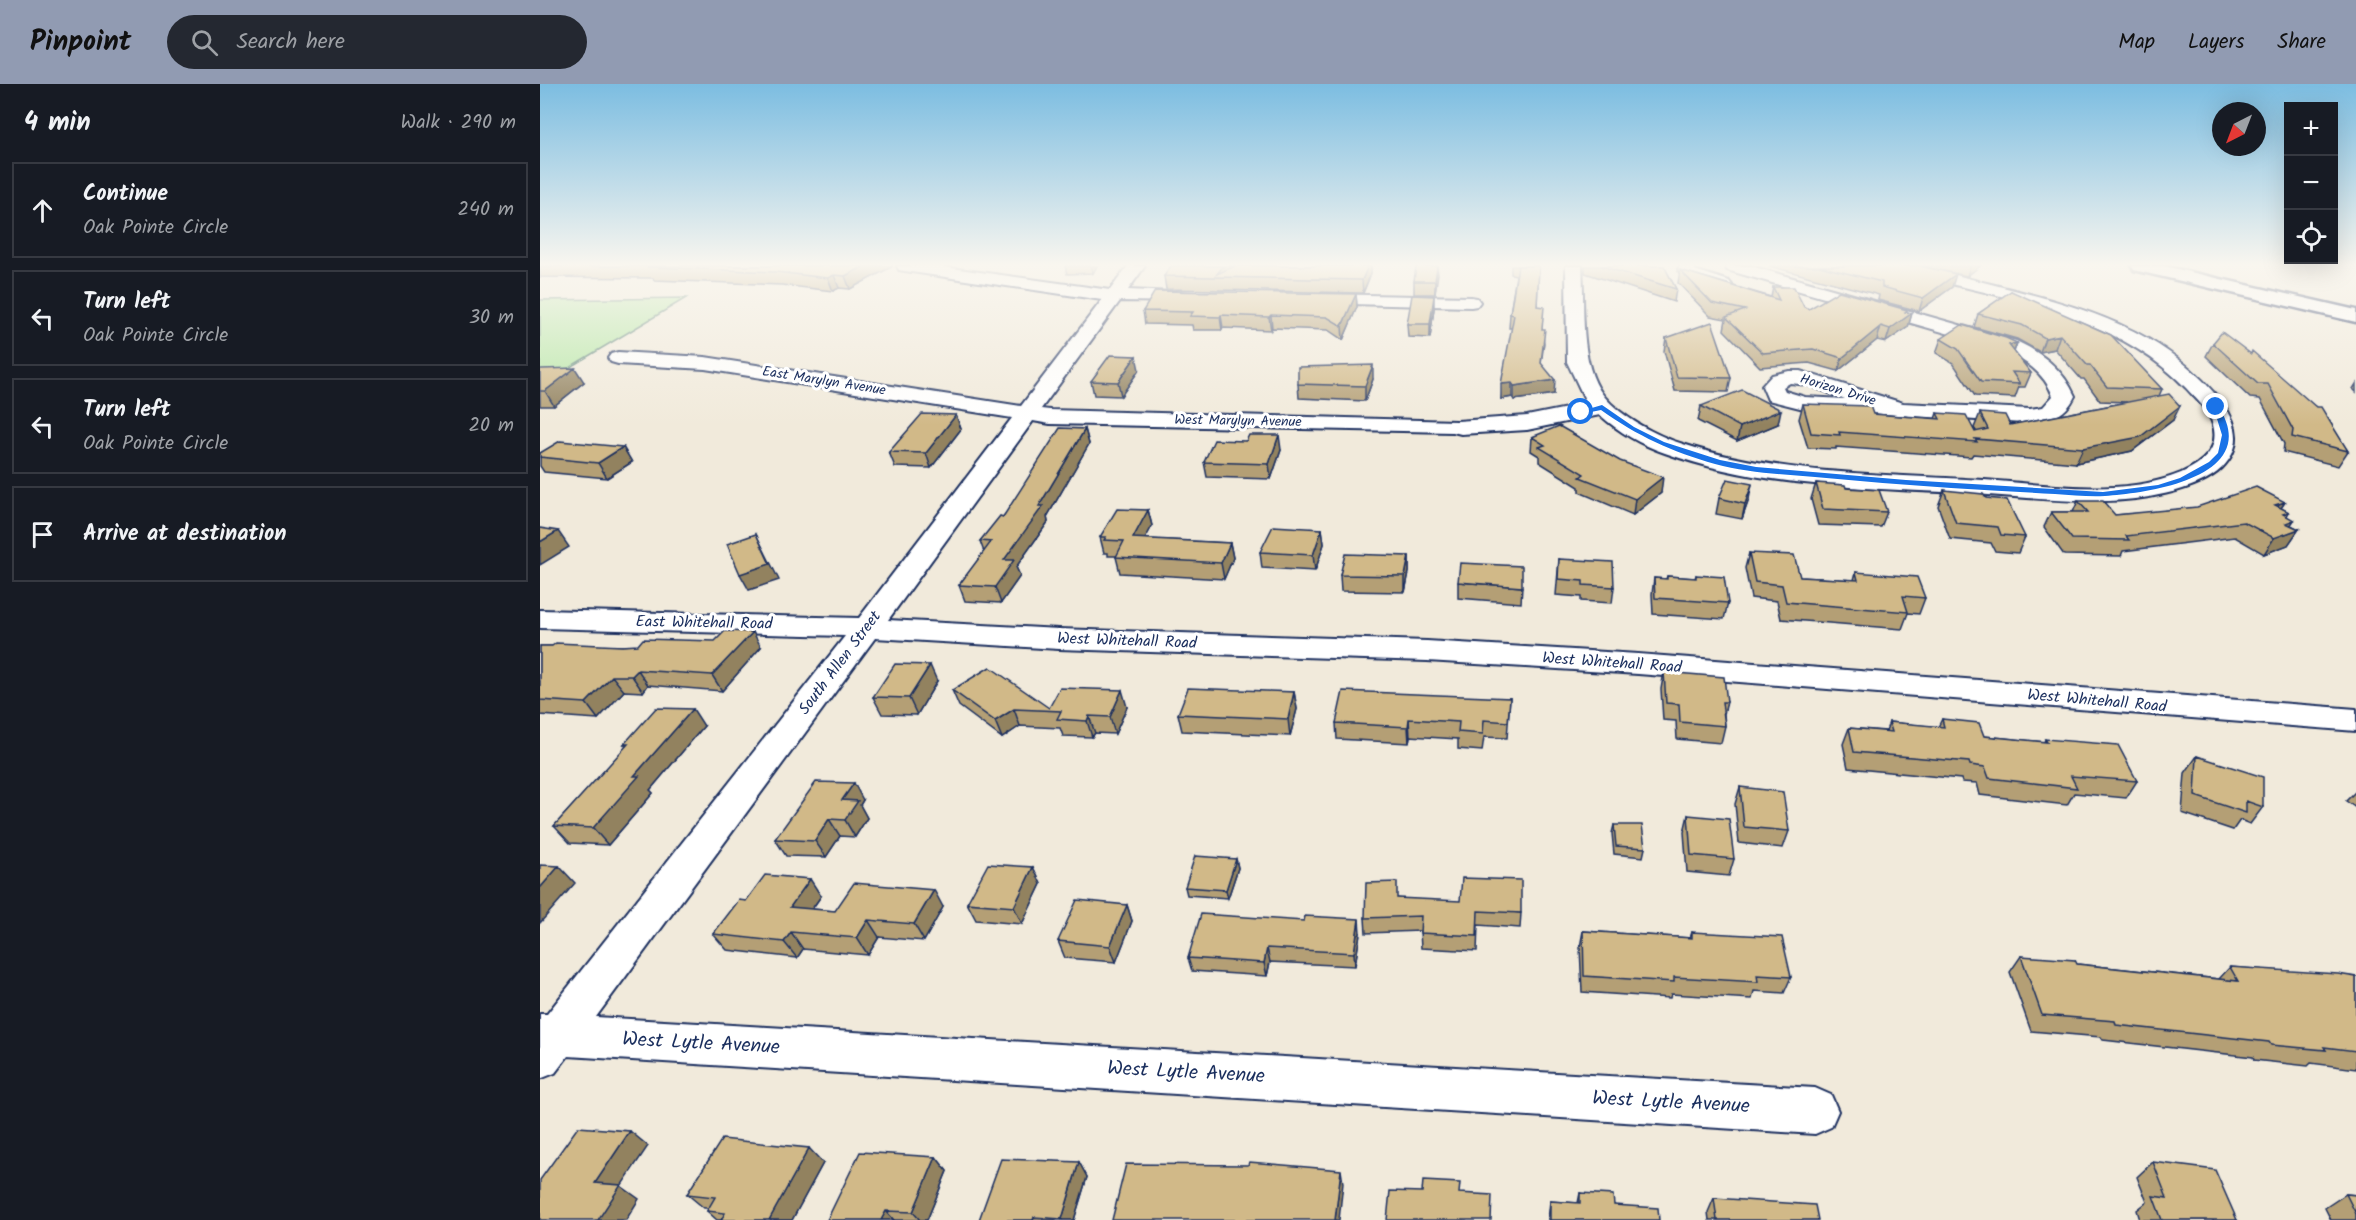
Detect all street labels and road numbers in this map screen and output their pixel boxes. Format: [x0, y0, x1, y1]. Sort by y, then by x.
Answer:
street label: East Marylyn Avenue [761, 360, 888, 402]
street label: Horizon Drive [1797, 368, 1879, 412]
street label: West Marylyn Avenue [1174, 409, 1303, 433]
street label: South Allen Street [792, 605, 888, 720]
street label: East Whitehall Road [635, 609, 774, 637]
street label: West Whitehall Road [1057, 626, 1198, 656]
street label: West Whitehall Road [1541, 646, 1684, 680]
street label: West Whitehall Road [2026, 682, 2169, 720]
street label: West Lytle Avenue [621, 1024, 781, 1064]
street label: West Lytle Avenue [1106, 1053, 1266, 1093]
street label: West Lytle Avenue [1591, 1083, 1751, 1123]

